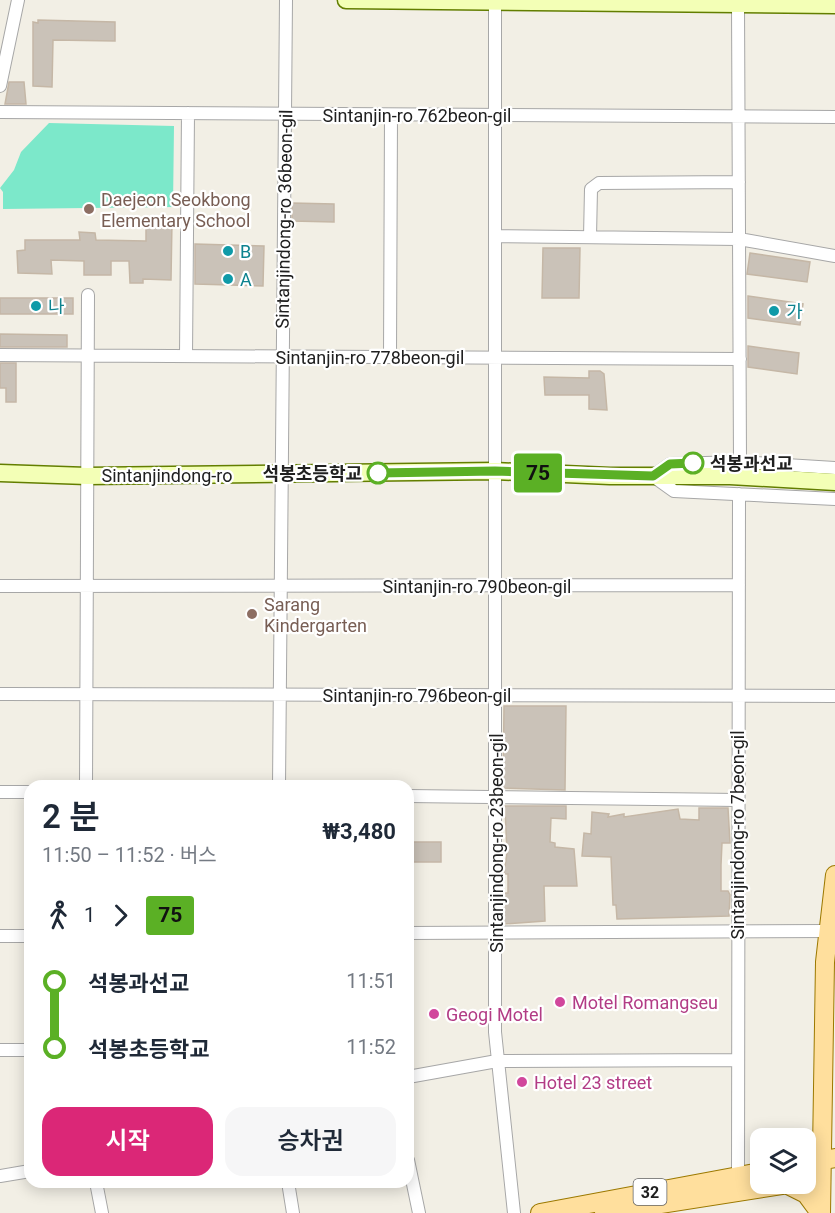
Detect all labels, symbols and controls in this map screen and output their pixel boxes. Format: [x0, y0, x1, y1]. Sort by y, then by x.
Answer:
street label: Sintanjin-ro 762beon-gil [323, 105, 511, 126]
street label: Sintanjindong-ro 36beon-gil [272, 109, 296, 329]
place label: Daejeon Seokbong Elementary School [101, 189, 251, 231]
marker: Daejeon Seokbong Elementary School [82, 202, 96, 216]
place label: B [240, 241, 251, 262]
marker: B [221, 244, 235, 258]
place label: A [240, 269, 252, 290]
marker: A [221, 272, 235, 286]
place label: 나 [48, 296, 65, 317]
marker: 나 [29, 299, 43, 313]
place label: 가 [786, 301, 803, 322]
marker: 가 [767, 304, 781, 318]
street label: Sintanjin-ro 778beon-gil [276, 347, 464, 368]
marker: 석봉과선교 [682, 452, 704, 474]
place label: 석봉과선교 [710, 453, 793, 474]
line badge: 75 [511, 454, 565, 492]
text: 75 [526, 461, 550, 485]
marker: 석봉초등학교 [367, 462, 389, 484]
place label: 석봉초등학교 [263, 463, 362, 484]
street label: Sintanjindong-ro [102, 465, 232, 486]
street label: Sintanjin-ro 790beon-gil [383, 576, 571, 597]
place label: Sarang Kindergarten [264, 594, 367, 636]
marker: Sarang Kindergarten [245, 607, 259, 621]
street label: Sintanjin-ro 796beon-gil [323, 685, 511, 706]
street label: Sintanjindong-ro 7beon-gil [727, 730, 748, 940]
street label: Sintanjindong-ro 23beon-gil [486, 733, 507, 953]
text: 2 분 [42, 797, 99, 836]
text: ₩3,480 [322, 819, 396, 844]
text: 11:50 – 11:52 · 버스 [42, 843, 217, 867]
icon: walk [42, 899, 75, 932]
icon: forward [104, 899, 137, 932]
text: 1 [84, 903, 95, 927]
text: 75 [158, 903, 182, 927]
text: 11:51 [346, 969, 396, 993]
text: 석봉과선교 [88, 971, 189, 996]
place label: Motel Romangseu [572, 992, 718, 1013]
marker: Motel Romangseu [553, 995, 567, 1009]
place label: Geogi Motel [446, 1004, 543, 1025]
marker: Geogi Motel [427, 1007, 441, 1021]
text: 11:52 [346, 1035, 396, 1059]
text: 석봉초등학교 [88, 1037, 209, 1062]
place label: Hotel 23 street [534, 1072, 652, 1093]
marker: Hotel 23 street [515, 1075, 529, 1089]
button: 시작 [42, 1107, 213, 1176]
button: 승차권 [225, 1107, 396, 1176]
map controls [750, 1128, 816, 1194]
button: layers [750, 1128, 816, 1194]
road number: 32 [634, 1179, 666, 1205]

